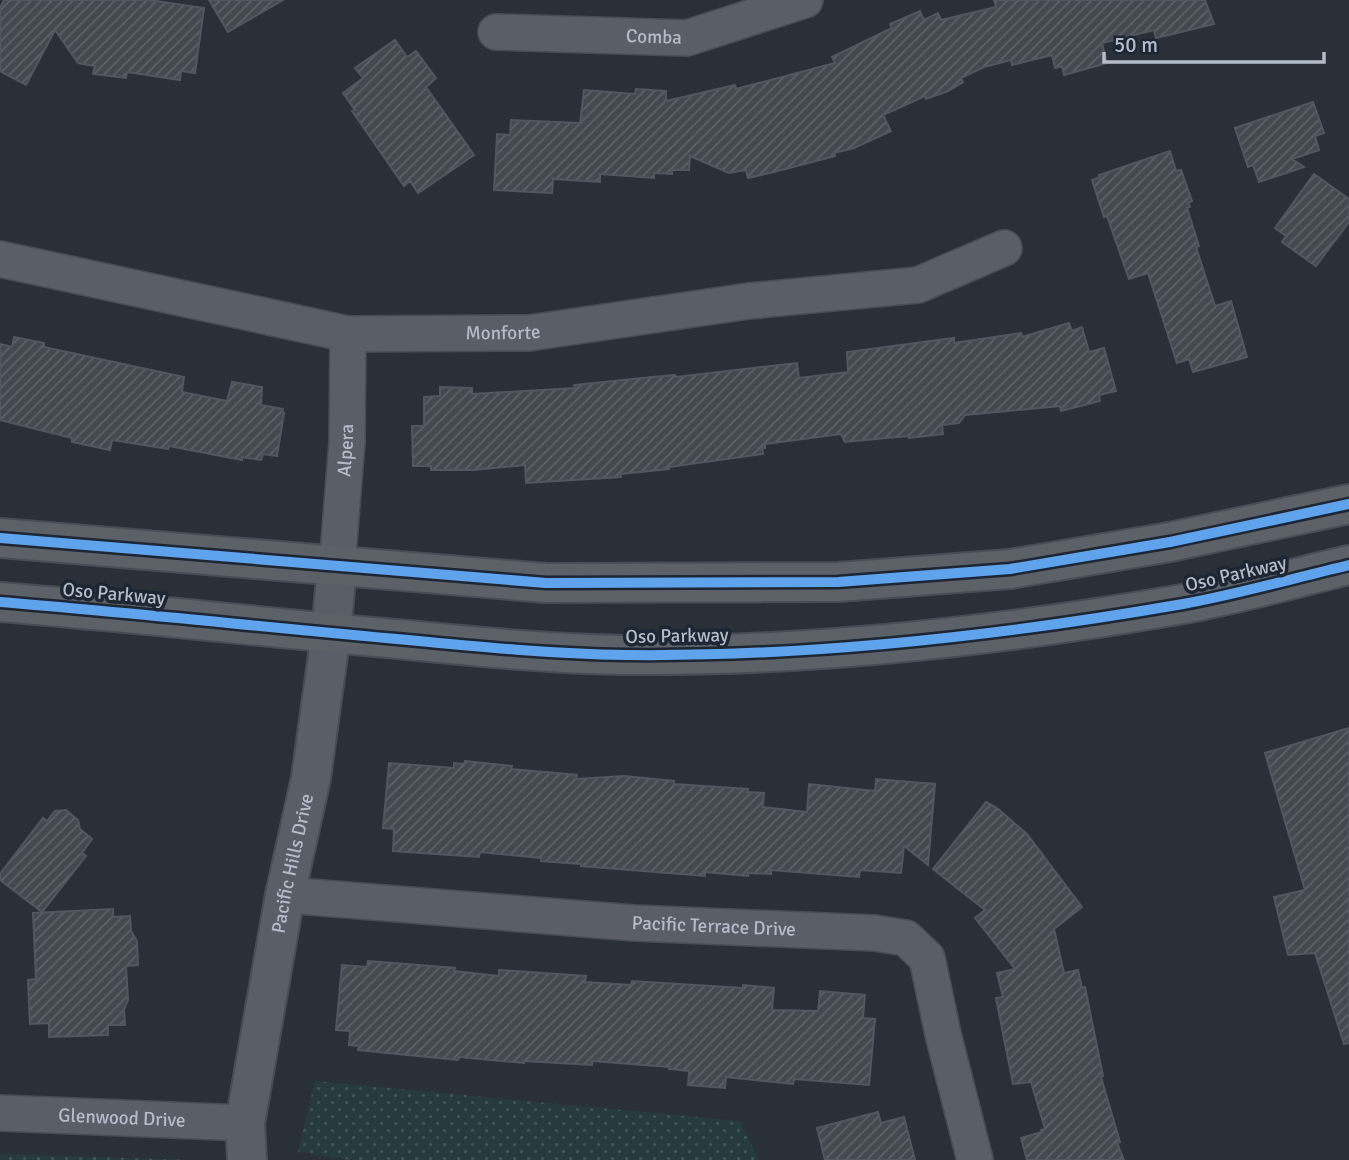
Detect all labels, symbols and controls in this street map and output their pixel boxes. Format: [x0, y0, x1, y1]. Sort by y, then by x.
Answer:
scale bar [1104, 21, 1324, 65]
street label: Comba [626, 24, 682, 50]
text: 50 m [1114, 32, 1158, 58]
street label: Monforte [465, 319, 542, 345]
street label: Alpera [332, 424, 359, 478]
street label: Oso Parkway [1183, 551, 1289, 597]
street label: Oso Parkway [62, 578, 167, 610]
street label: Oso Parkway [625, 623, 729, 649]
street label: Pacific Hills Drive [266, 791, 319, 935]
street label: Pacific Terrace Drive [631, 911, 796, 942]
street label: Glenwood Drive [58, 1103, 186, 1133]

